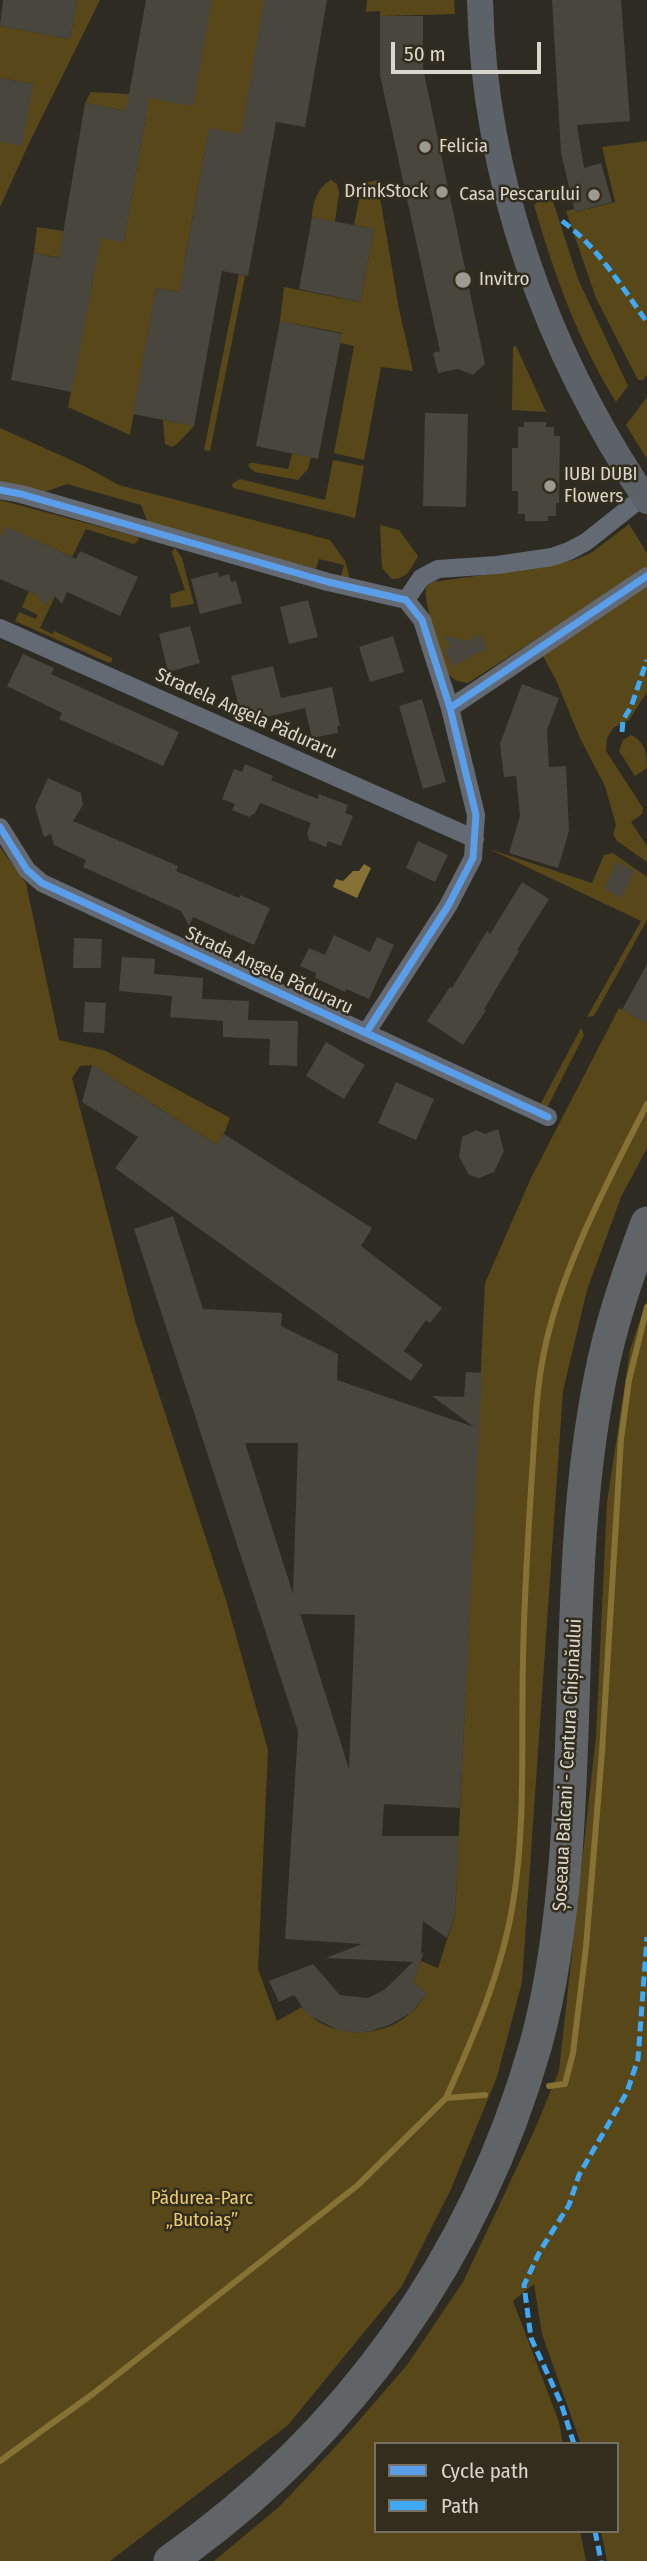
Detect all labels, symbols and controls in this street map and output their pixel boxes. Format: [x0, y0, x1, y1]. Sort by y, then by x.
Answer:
scale bar [395, 28, 546, 72]
text: 50 m [404, 41, 446, 67]
place label: Felicia [439, 136, 488, 158]
marker: Felicia [417, 139, 433, 155]
place label: DrinkStock [344, 181, 428, 203]
marker: DrinkStock [434, 184, 450, 200]
place label: Casa Pescarului [459, 184, 580, 206]
marker: Casa Pescarului [586, 187, 602, 203]
place label: Invitro [479, 269, 529, 291]
marker: Invitro [453, 270, 473, 290]
place label: IUBI DUBI Flowers [564, 464, 638, 508]
marker: IUBI DUBI Flowers [542, 478, 558, 494]
street label: Stradela Angela Păduraru [152, 664, 340, 764]
street label: Strada Angela Păduraru [182, 922, 356, 1020]
street label: Șoseaua Balcani - Centura Chișinăului [549, 1618, 587, 1912]
park label: Pădurea-Parc „Butoiaș” [151, 2188, 253, 2232]
legend [374, 2442, 619, 2533]
text: Cycle path [441, 2458, 529, 2484]
text: Path [441, 2493, 479, 2519]

